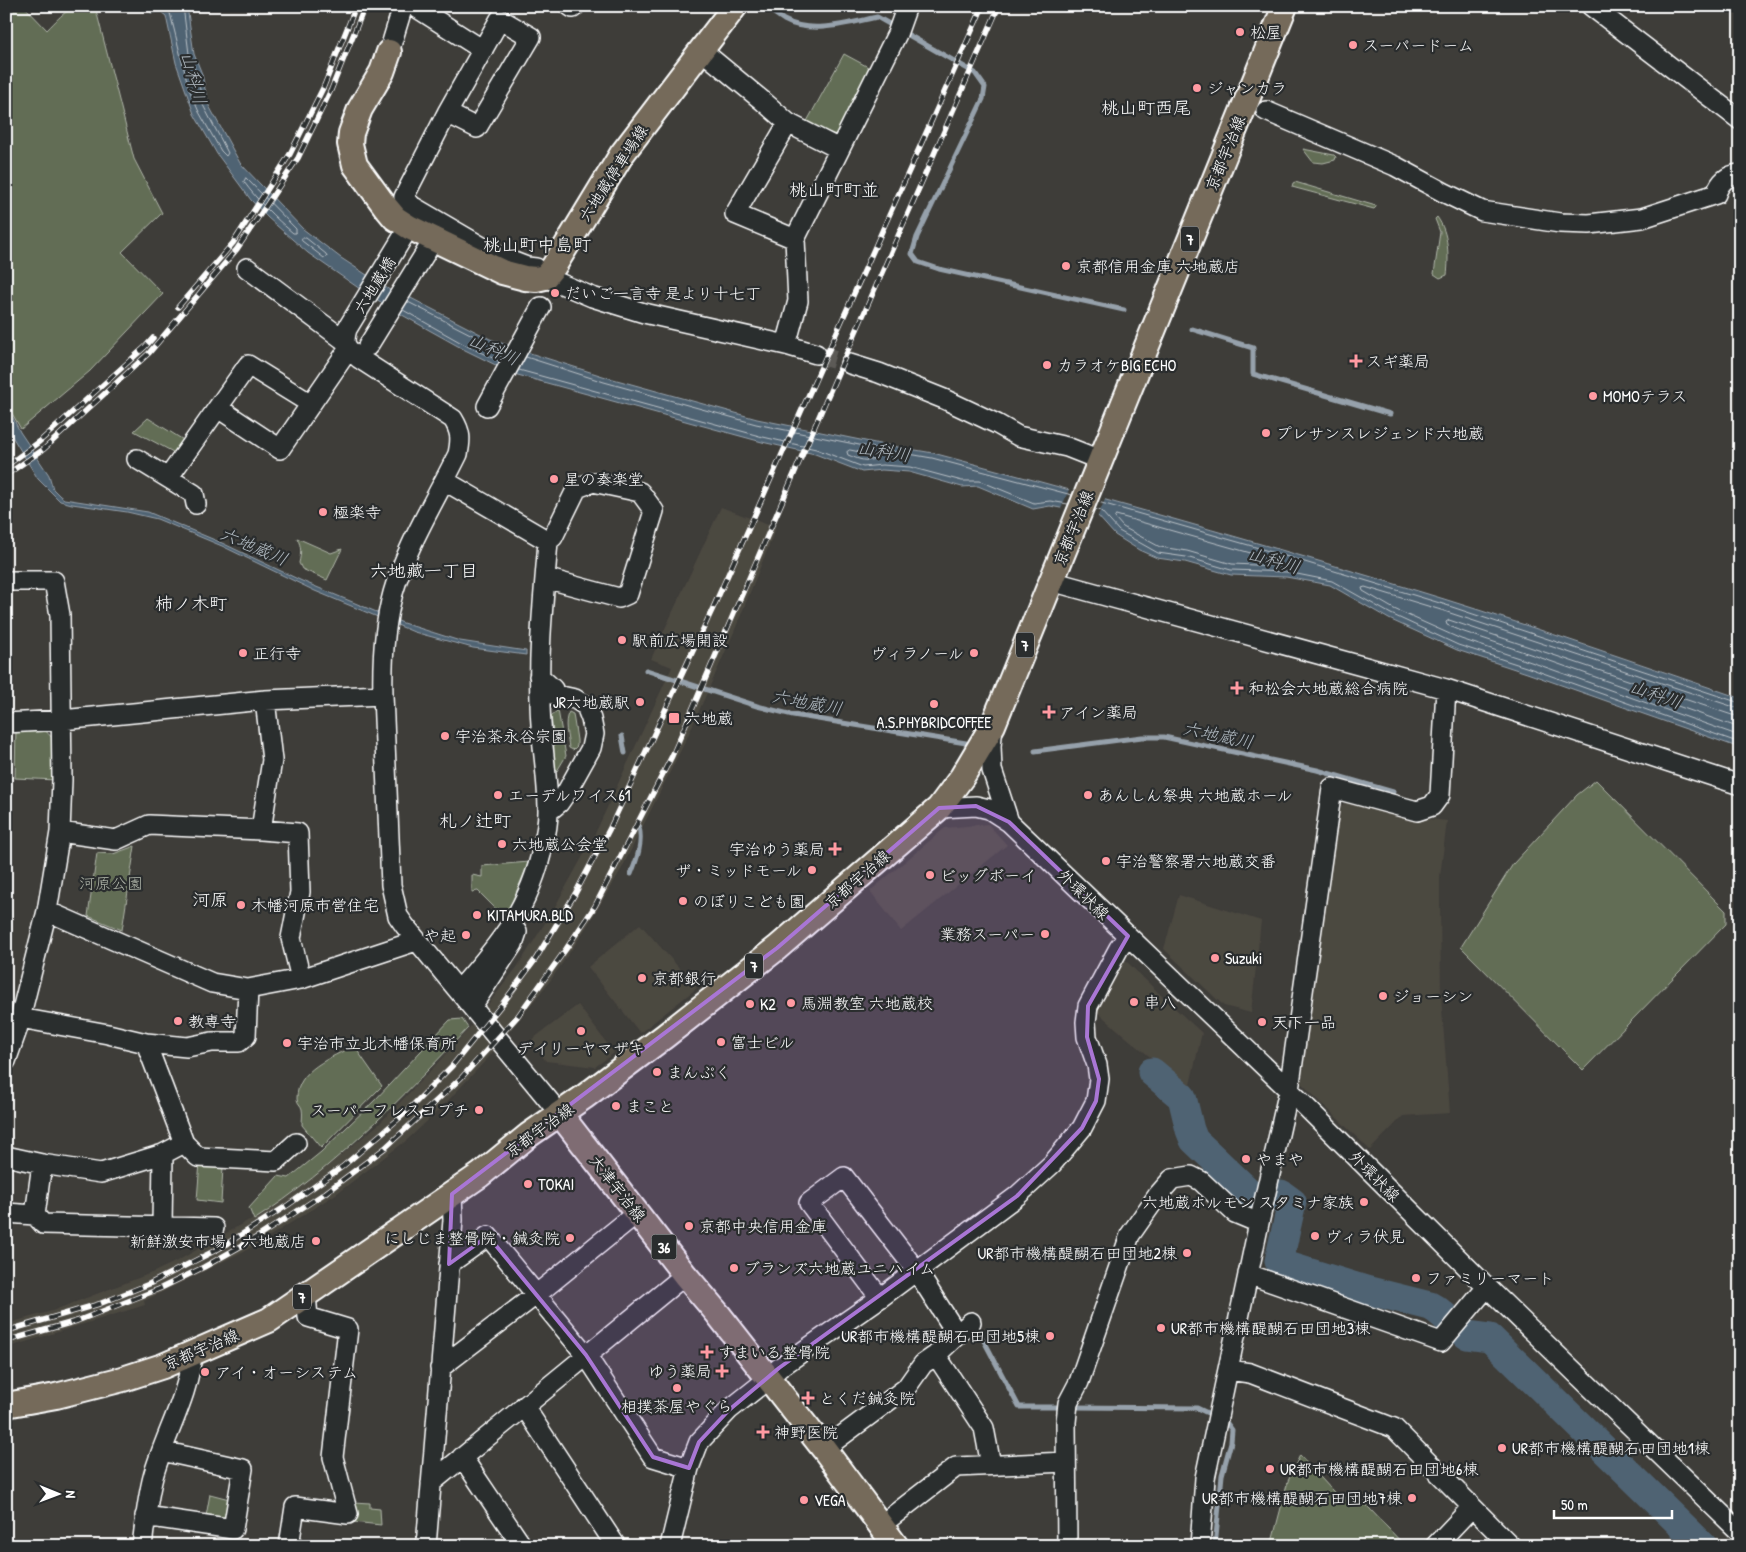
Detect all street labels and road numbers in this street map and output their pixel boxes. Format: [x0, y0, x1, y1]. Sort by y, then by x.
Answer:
street label: 京都宇治線 [1200, 112, 1250, 194]
street label: 六地蔵停車場線 [573, 120, 653, 226]
road number: 7 [1181, 226, 1199, 252]
street label: 六地蔵橋 [348, 252, 400, 318]
street label: 京都宇治線 [1048, 487, 1098, 569]
road number: 7 [1016, 632, 1034, 658]
street label: 京都宇治線 [820, 844, 894, 914]
street label: 外環状線 [1053, 864, 1115, 924]
road number: 7 [745, 954, 763, 978]
street label: 京都宇治線 [500, 1098, 578, 1162]
street label: 外環状線 [1345, 1146, 1405, 1206]
street label: 大津宇治線 [585, 1150, 651, 1226]
road number: 36 [652, 1234, 676, 1260]
road number: 7 [293, 1284, 311, 1310]
street label: 京都宇治線 [160, 1323, 242, 1375]

